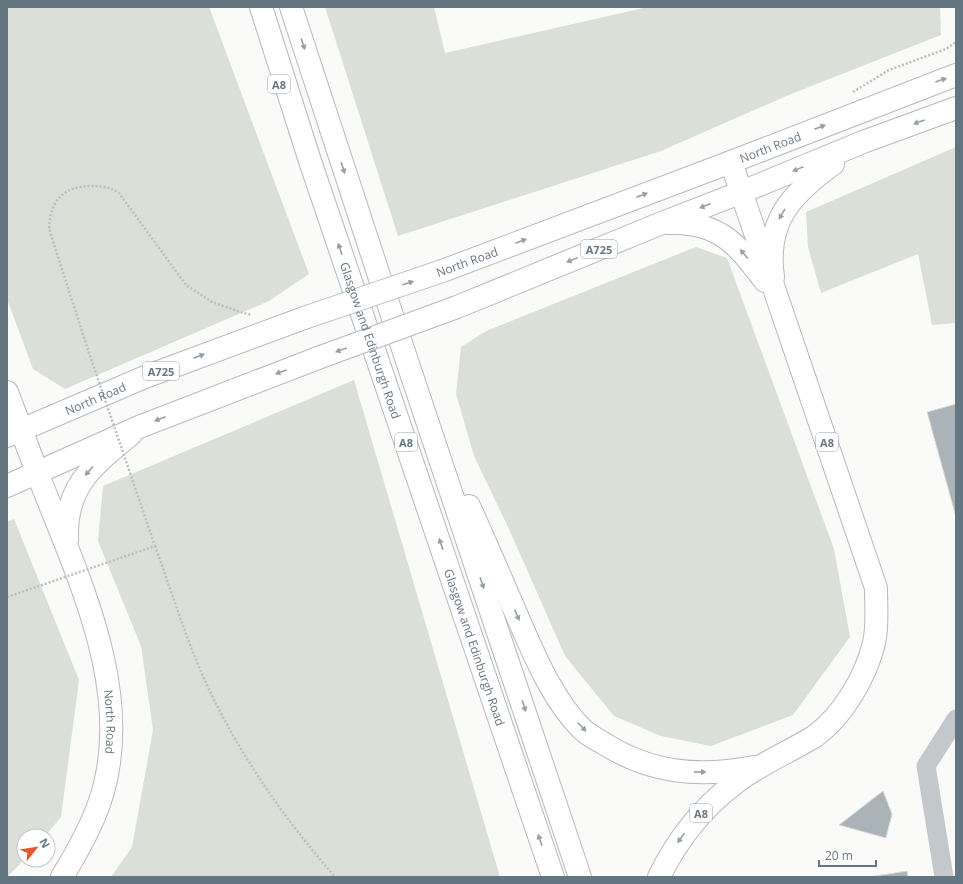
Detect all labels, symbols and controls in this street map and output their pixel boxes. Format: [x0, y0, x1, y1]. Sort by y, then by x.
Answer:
one-way arrow [300, 38, 306, 50]
road number: A8 [268, 75, 290, 93]
one-way arrow [935, 77, 947, 83]
one-way arrow [913, 119, 925, 125]
one-way arrow [814, 124, 825, 130]
street label: North Road [737, 127, 803, 166]
one-way arrow [341, 162, 347, 174]
one-way arrow [793, 166, 804, 172]
one-way arrow [637, 192, 649, 198]
one-way arrow [699, 204, 711, 210]
one-way arrow [779, 208, 786, 219]
one-way arrow [515, 238, 527, 244]
road number: A725 [581, 240, 617, 258]
one-way arrow [337, 243, 343, 255]
street label: North Road [434, 243, 500, 281]
one-way arrow [740, 249, 749, 260]
one-way arrow [565, 257, 577, 263]
street label: Glasgow and Edinburgh Road [336, 260, 405, 421]
one-way arrow [402, 280, 414, 286]
one-way arrow [335, 347, 347, 353]
one-way arrow [193, 353, 205, 359]
road number: A725 [143, 362, 179, 380]
one-way arrow [275, 369, 287, 375]
street label: North Road [62, 378, 128, 419]
one-way arrow [154, 416, 166, 422]
road number: A8 [395, 433, 417, 451]
road number: A8 [816, 433, 838, 451]
one-way arrow [85, 467, 94, 476]
one-way arrow [437, 538, 443, 550]
street label: Glasgow and Edinburgh Road [441, 567, 509, 728]
one-way arrow [479, 578, 485, 590]
one-way arrow [514, 610, 520, 621]
street label: North Road [100, 689, 120, 755]
one-way arrow [521, 701, 527, 713]
one-way arrow [577, 723, 586, 732]
one-way arrow [694, 769, 707, 775]
road number: A8 [690, 804, 712, 822]
north arrow [16, 828, 56, 868]
one-way arrow [677, 833, 685, 843]
one-way arrow [537, 834, 543, 846]
text: N [36, 835, 54, 850]
scale bar [819, 842, 876, 868]
text: 20 m [825, 847, 853, 864]

